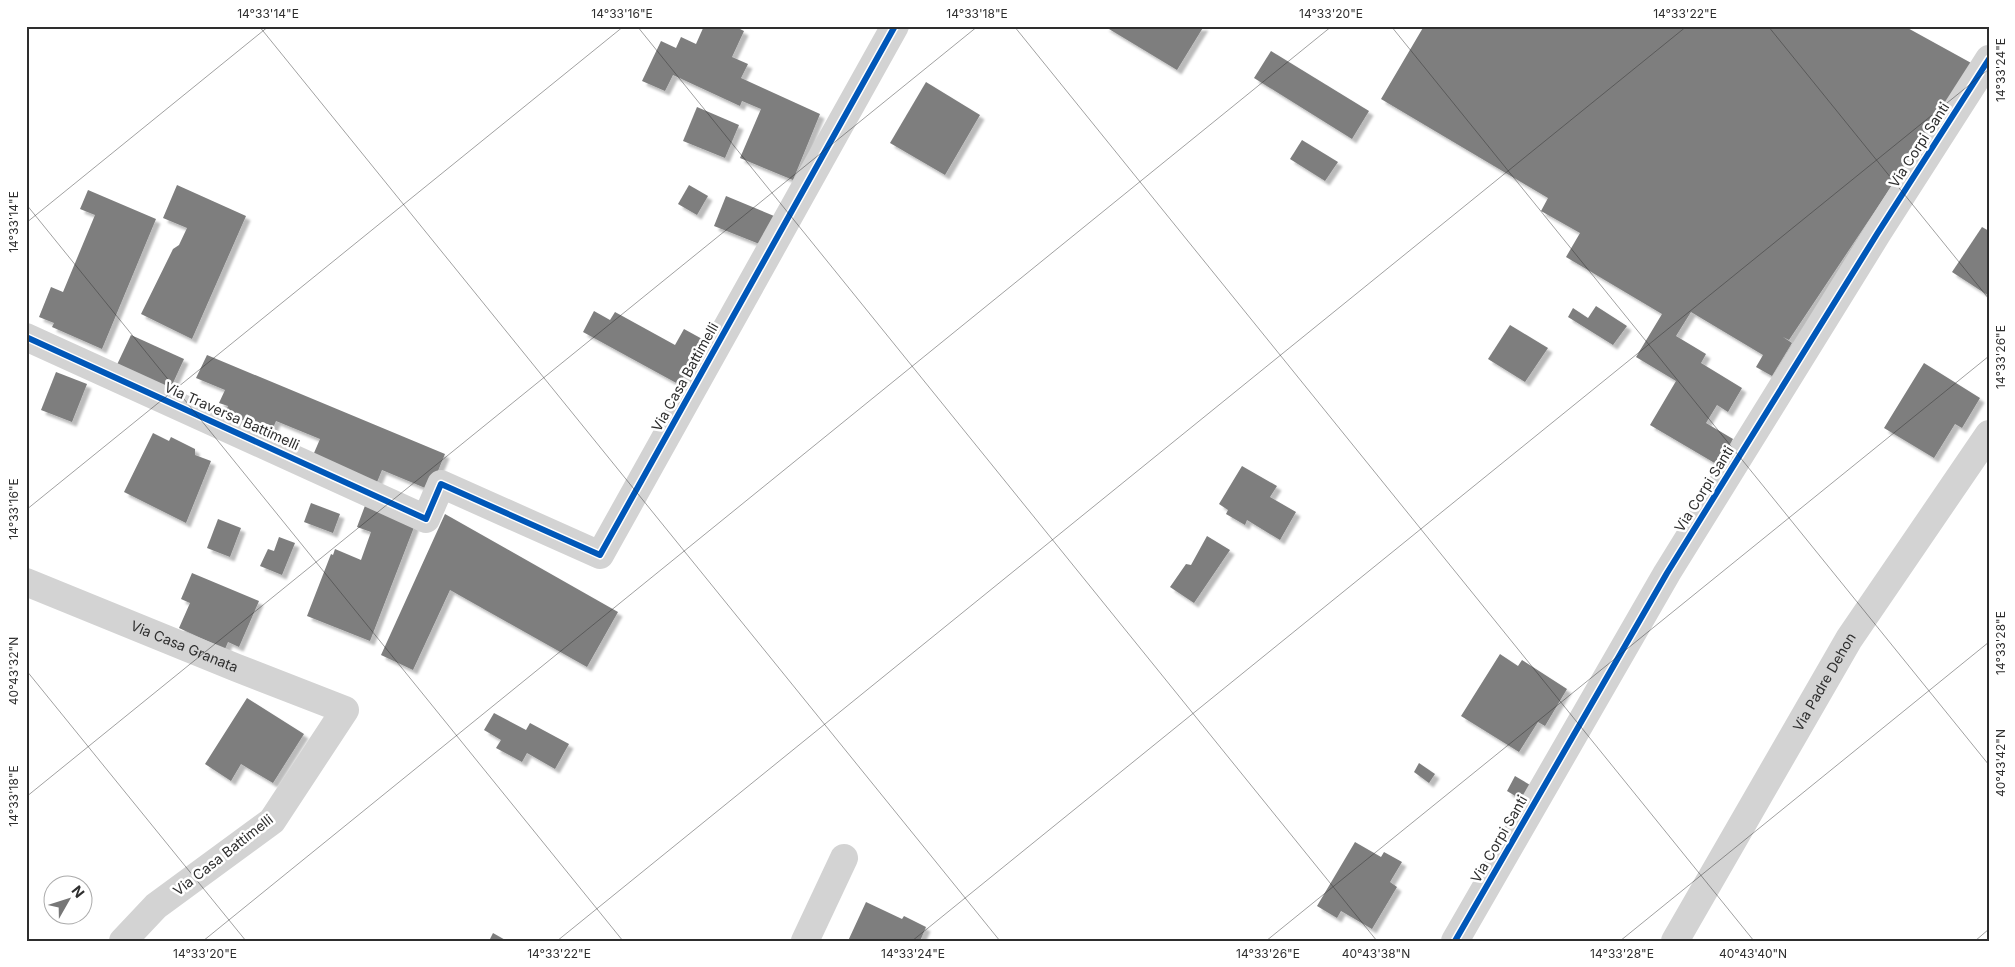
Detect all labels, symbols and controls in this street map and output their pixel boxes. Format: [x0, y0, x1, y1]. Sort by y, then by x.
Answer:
text: 14°33'14"E [237, 6, 299, 21]
text: 14°33'16"E [591, 6, 653, 21]
text: 14°33'18"E [946, 6, 1008, 21]
text: 14°33'20"E [1299, 6, 1363, 21]
text: 14°33'22"E [1653, 6, 1717, 21]
text: 14°33'24"E [1993, 38, 2008, 102]
street label: Via Corpi Santi [1885, 99, 1952, 190]
text: 14°33'14"E [6, 191, 21, 253]
street label: Via Casa Battimelli [648, 319, 722, 434]
text: 14°33'26"E [1993, 325, 2008, 389]
street label: Via Traversa Battimelli [162, 378, 302, 453]
street label: Via Corpi Santi [1670, 443, 1737, 535]
text: 14°33'16"E [6, 478, 21, 540]
text: 14°33'28"E [1993, 611, 2008, 675]
street label: Via Casa Granata [128, 617, 241, 676]
street label: Via Padre Dehon [1789, 629, 1859, 734]
text: 40°43'32"N [6, 637, 21, 705]
text: 40°43'42"N [1993, 729, 2008, 797]
text: 14°33'18"E [6, 765, 21, 827]
street label: Via Corpi Santi [1467, 792, 1530, 885]
street label: Via Casa Battimelli [169, 810, 276, 899]
north arrow [42, 874, 92, 924]
text: N [69, 882, 88, 901]
text: 14°33'20"E [173, 946, 237, 961]
text: 14°33'22"E [527, 946, 591, 961]
text: 14°33'24"E [881, 946, 945, 961]
text: 14°33'26"E [1236, 946, 1300, 961]
text: 40°43'38"N [1342, 946, 1410, 961]
text: 14°33'28"E [1590, 946, 1654, 961]
text: 40°43'40"N [1719, 946, 1787, 961]

